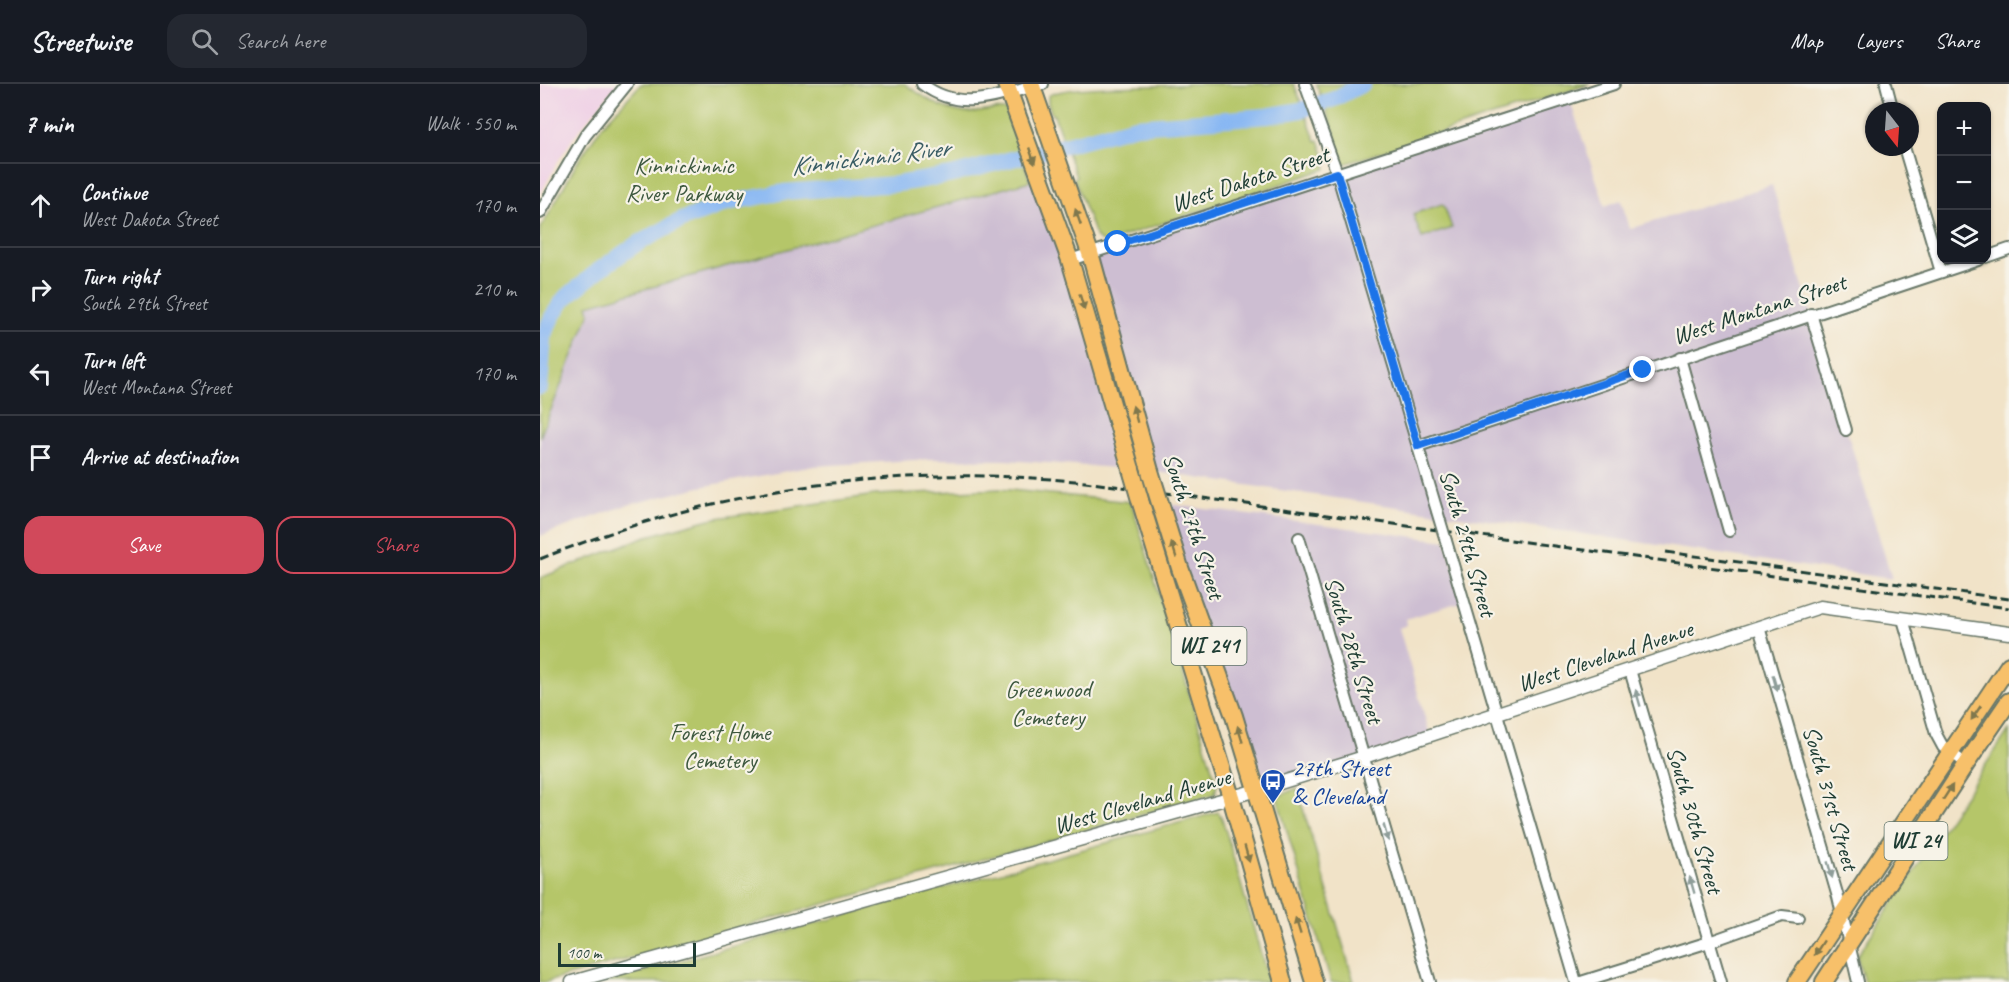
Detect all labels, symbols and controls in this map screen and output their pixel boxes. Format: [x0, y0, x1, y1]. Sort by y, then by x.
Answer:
search box [167, 14, 587, 68]
text: Streetwise [30, 24, 131, 59]
icon: search [188, 25, 221, 58]
text: Search here [236, 27, 325, 55]
text: Map [1790, 28, 1823, 54]
text: Layers [1856, 28, 1902, 54]
text: Share [1935, 28, 1979, 54]
north arrow [1865, 102, 1919, 156]
map controls [1937, 102, 1991, 264]
button: + [1937, 102, 1991, 156]
text: 7 min [24, 107, 74, 140]
text: Walk · 550 m [426, 111, 516, 136]
water label: Kinnickinnic River [789, 130, 956, 183]
street label: West Dakota Street [1167, 139, 1335, 219]
one-way arrow [1027, 147, 1037, 165]
park label: Kinnickinnic River Parkway [626, 150, 744, 208]
button: − [1937, 156, 1991, 210]
text: Continue [81, 179, 147, 207]
icon: ahead [24, 189, 57, 222]
text: 170 m [473, 193, 516, 218]
text: West Dakota Street [81, 207, 218, 232]
one-way arrow [1072, 208, 1082, 226]
button: layers [1937, 210, 1991, 264]
route start [1104, 230, 1130, 256]
text: Turn right [81, 263, 158, 291]
street label: West Montana Street [1669, 266, 1851, 351]
icon: right [24, 273, 57, 306]
text: 210 m [473, 277, 516, 302]
text: South 29th Street [81, 291, 207, 316]
one-way arrow [1078, 293, 1087, 311]
text: Turn left [81, 347, 145, 375]
route end [1629, 356, 1655, 382]
icon: left [24, 357, 57, 390]
text: 170 m [473, 361, 516, 386]
text: West Montana Street [81, 375, 231, 400]
one-way arrow [1130, 405, 1139, 423]
icon: arrive [24, 441, 57, 474]
text: Arrive at destination [81, 443, 238, 471]
street label: South 27th Street [1156, 449, 1232, 605]
street label: South 29th Street [1433, 466, 1504, 622]
button: Save [24, 516, 264, 574]
button: Share [276, 516, 516, 574]
one-way arrow [1169, 541, 1179, 559]
street label: South 28th Street [1318, 573, 1391, 729]
street label: West Cleveland Avenue [1514, 613, 1698, 698]
road number: WI 241 [1172, 627, 1246, 665]
park label: Greenwood Cemetery [1005, 674, 1094, 732]
one-way arrow [1771, 674, 1780, 692]
one-way arrow [1633, 689, 1642, 707]
one-way arrow [1971, 705, 1982, 721]
park label: Forest Home Cemetery [670, 717, 772, 775]
street label: South 31st Street [1796, 722, 1866, 876]
one-way arrow [1235, 725, 1244, 743]
street label: South 30th Street [1660, 743, 1731, 899]
place label: 27th Street & Cleveland [1292, 753, 1392, 811]
street label: West Cleveland Avenue [1050, 761, 1236, 841]
bus stop icon: 27th Street & Cleveland [1258, 767, 1288, 805]
one-way arrow [1942, 784, 1953, 800]
road number: WI 24 [1884, 822, 1948, 860]
one-way arrow [1382, 824, 1391, 842]
one-way arrow [1243, 845, 1252, 863]
one-way arrow [1826, 861, 1835, 879]
one-way arrow [1687, 876, 1696, 894]
one-way arrow [1293, 917, 1302, 935]
scale bar [558, 940, 696, 968]
one-way arrow [1814, 940, 1825, 956]
text: 100 m [567, 943, 601, 963]

